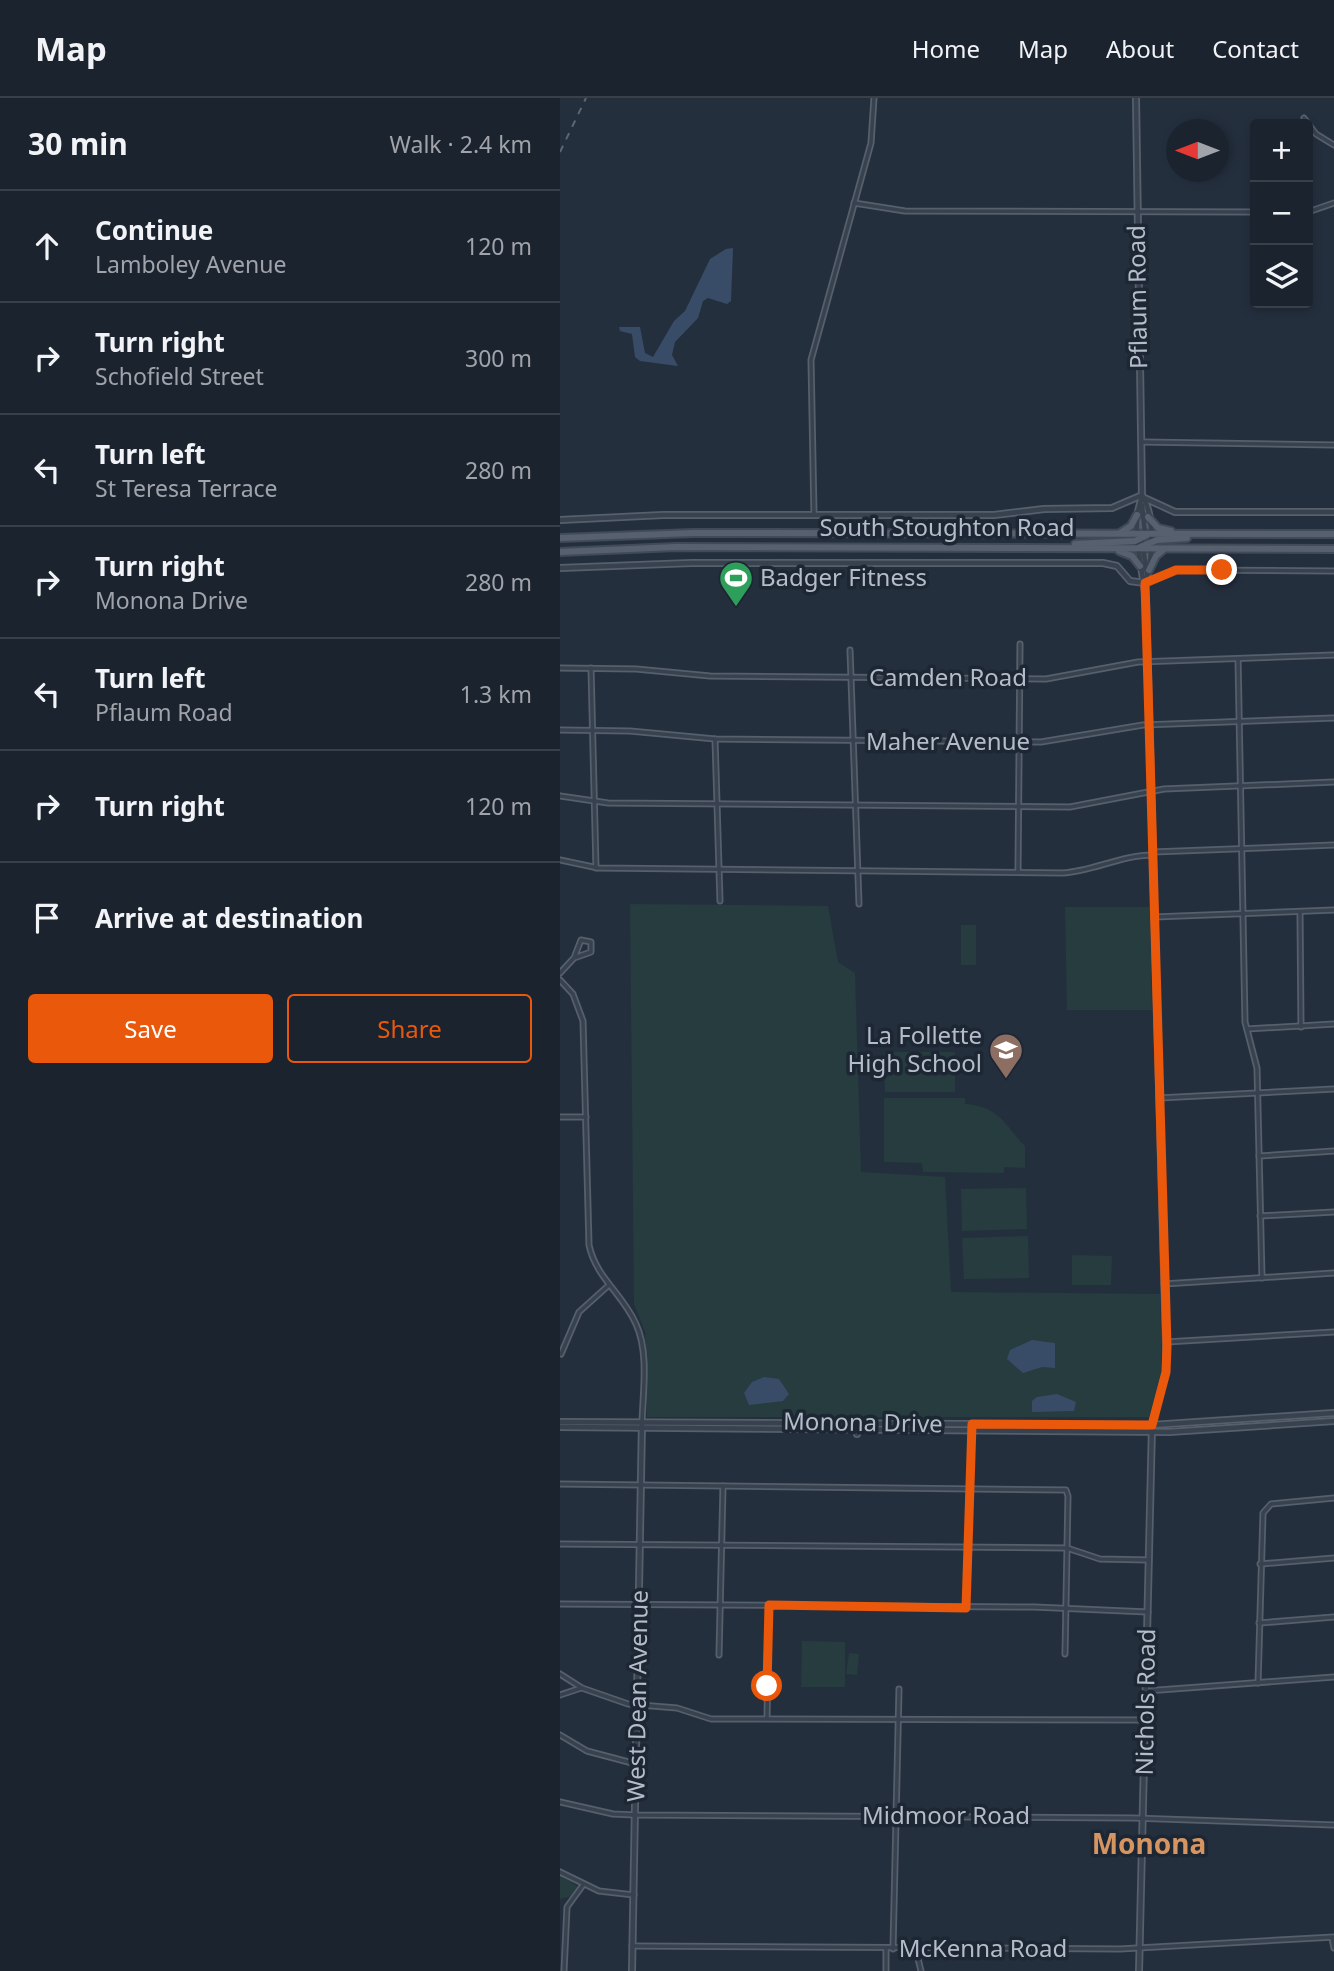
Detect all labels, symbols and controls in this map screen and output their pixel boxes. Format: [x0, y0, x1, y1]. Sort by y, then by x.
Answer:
text: Map [35, 26, 107, 71]
text: Home [912, 32, 980, 65]
text: Map [1018, 32, 1068, 65]
text: About [1106, 32, 1174, 65]
text: Contact [1212, 32, 1299, 65]
north arrow [1166, 119, 1229, 182]
map controls [1250, 119, 1313, 308]
button: + [1250, 119, 1313, 182]
text: 30 min [28, 123, 128, 164]
text: Walk · 2.4 km [390, 128, 532, 160]
button: − [1250, 182, 1313, 245]
text: Continue [95, 212, 213, 248]
street label: Pflaum Road [1119, 225, 1154, 369]
icon: ahead [28, 227, 66, 265]
text: 120 m [465, 230, 532, 262]
button: layers [1250, 245, 1313, 308]
text: Lamboley Avenue [95, 248, 286, 280]
text: Turn right [95, 324, 225, 360]
icon: right [28, 339, 66, 377]
text: 300 m [465, 342, 532, 374]
text: Schofield Street [95, 360, 264, 392]
text: Turn left [95, 436, 206, 472]
icon: left [28, 451, 66, 489]
text: 280 m [465, 454, 532, 486]
text: St Teresa Terrace [95, 472, 278, 504]
street label: South Stoughton Road [820, 510, 1074, 543]
text: Turn right [95, 548, 225, 584]
route end [1206, 554, 1237, 585]
sports icon: Badger Fitness [717, 559, 755, 608]
place label: Badger Fitness [760, 560, 927, 593]
icon: right [28, 563, 66, 601]
text: 280 m [465, 566, 532, 598]
text: Monona Drive [95, 584, 248, 616]
text: Turn left [95, 660, 206, 696]
street label: Camden Road [869, 660, 1027, 693]
icon: left [28, 675, 66, 713]
text: 1.3 km [460, 678, 532, 710]
text: Pflaum Road [95, 696, 233, 728]
street label: Maher Avenue [866, 724, 1030, 757]
icon: right [28, 787, 66, 825]
text: Turn right [95, 788, 225, 824]
text: 120 m [465, 790, 532, 822]
icon: arrive [28, 899, 66, 937]
text: Arrive at destination [95, 900, 364, 936]
button: Save [28, 994, 273, 1063]
button: Share [287, 994, 532, 1063]
place label: La Follette High School [847, 1018, 982, 1079]
school or university icon: La Follette High School [987, 1031, 1025, 1080]
street label: Monona Drive [783, 1404, 943, 1439]
street label: West Dean Avenue [618, 1590, 655, 1802]
street label: Nichols Road [1127, 1628, 1162, 1776]
route start [751, 1670, 782, 1701]
street label: Midmoor Road [862, 1798, 1030, 1831]
district label: Monona [1092, 1824, 1206, 1862]
street label: McKenna Road [899, 1931, 1067, 1964]

